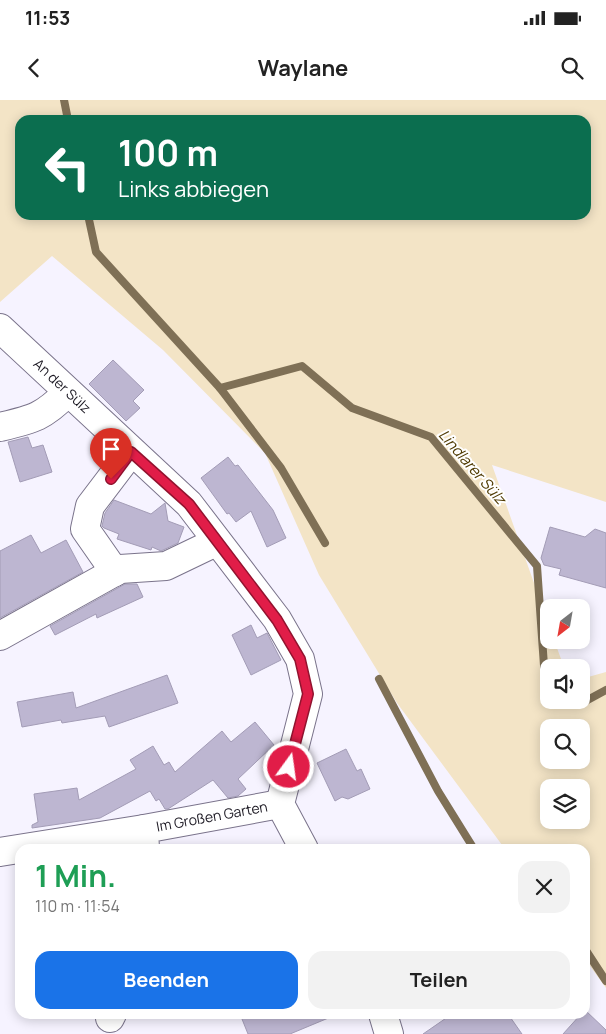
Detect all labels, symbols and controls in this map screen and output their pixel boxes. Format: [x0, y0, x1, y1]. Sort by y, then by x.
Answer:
text: 11:53 [25, 5, 70, 31]
text: Waylane [258, 53, 348, 83]
icon: back [20, 54, 48, 82]
icon: search [558, 54, 586, 82]
text: 100 m [118, 129, 218, 177]
icon: left [35, 135, 100, 200]
text: Links abbiegen [118, 174, 269, 204]
street label: An der Sülz [30, 354, 95, 417]
water label: Lindlarer Sülz [434, 425, 512, 510]
pin [90, 428, 132, 479]
icon: arrive [97, 435, 125, 463]
north arrow [540, 599, 590, 649]
map controls [540, 599, 590, 829]
button: sound [540, 659, 590, 709]
button: search [540, 719, 590, 769]
position arrow [262, 740, 314, 792]
button: layers [540, 779, 590, 829]
street label: Im Großen Garten [154, 796, 269, 836]
text: 1 Min. [35, 855, 116, 896]
button: close [518, 861, 570, 913]
text: 110 m · 11:54 [35, 895, 120, 917]
button: Beenden [35, 951, 298, 1009]
button: Teilen [308, 951, 570, 1009]

